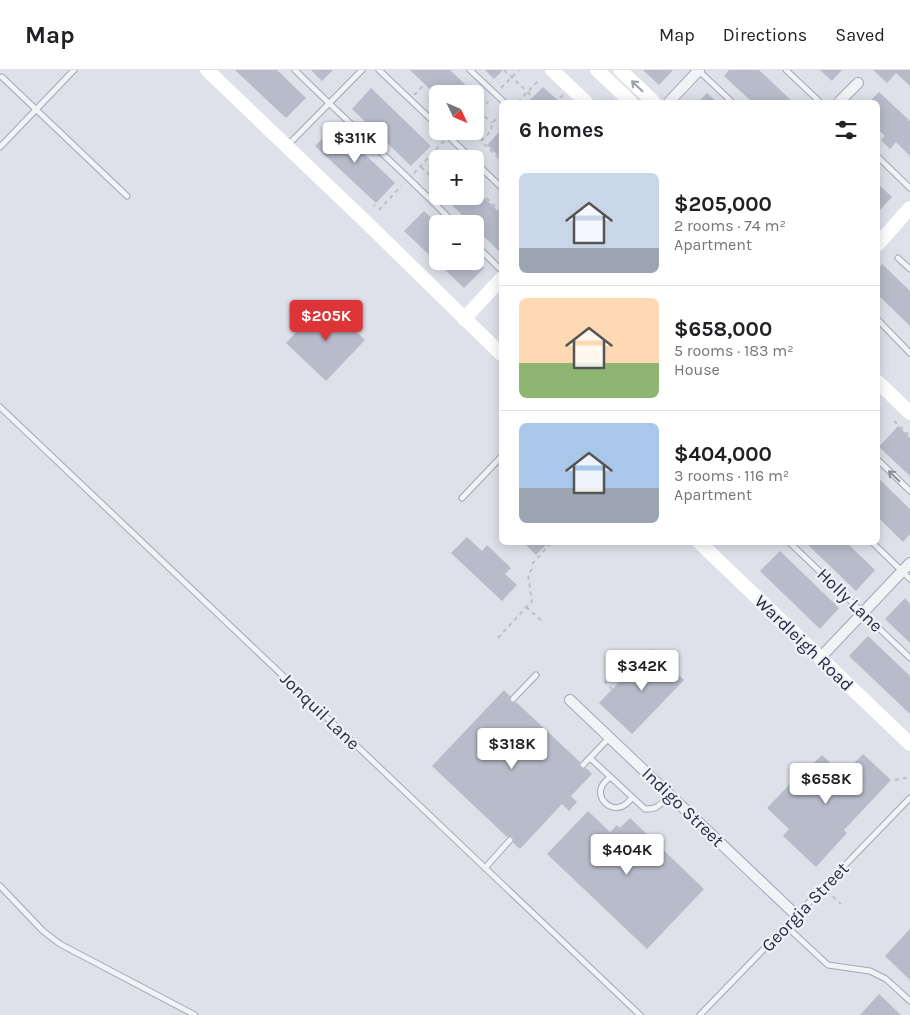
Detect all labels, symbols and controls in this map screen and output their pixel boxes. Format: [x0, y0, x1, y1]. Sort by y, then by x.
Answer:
text: Map [25, 21, 75, 49]
text: Map [659, 24, 695, 46]
text: Directions [723, 24, 807, 46]
text: Saved [835, 24, 885, 46]
one-way arrow [631, 80, 644, 92]
north arrow [429, 85, 484, 140]
map controls [429, 85, 484, 270]
icon: filters [832, 116, 860, 144]
text: 6 homes [519, 118, 604, 142]
pin: $311K [320, 122, 390, 164]
text: $311K [334, 128, 376, 147]
button: + [429, 150, 484, 205]
text: $205,000 [674, 192, 772, 216]
icon: home [559, 193, 619, 253]
button: − [429, 215, 484, 270]
text: 2 rooms · 74 m² [674, 216, 786, 235]
text: Apartment [674, 235, 752, 254]
pin: $205K [291, 300, 361, 342]
text: $205K [301, 306, 351, 325]
text: $658,000 [674, 317, 772, 341]
icon: home [559, 318, 619, 378]
text: 5 rooms · 183 m² [674, 341, 794, 360]
text: House [674, 360, 720, 379]
text: $404,000 [674, 442, 772, 466]
icon: home [559, 443, 619, 503]
text: 3 rooms · 116 m² [674, 466, 789, 485]
one-way arrow [887, 470, 900, 482]
text: Apartment [674, 485, 752, 504]
street label: Holly Lane [812, 563, 888, 637]
street label: Wardleigh Road [750, 590, 858, 696]
pin: $342K [607, 650, 677, 692]
text: $342K [617, 656, 667, 675]
street label: Jonquil Lane [275, 667, 365, 755]
pin: $318K [477, 728, 547, 770]
text: $318K [488, 734, 536, 753]
street label: Indigo Street [637, 762, 729, 852]
pin: $658K [791, 762, 861, 805]
text: $658K [801, 769, 851, 788]
pin: $404K [592, 834, 662, 876]
text: $404K [602, 840, 652, 859]
street label: Georgia Street [757, 857, 853, 956]

